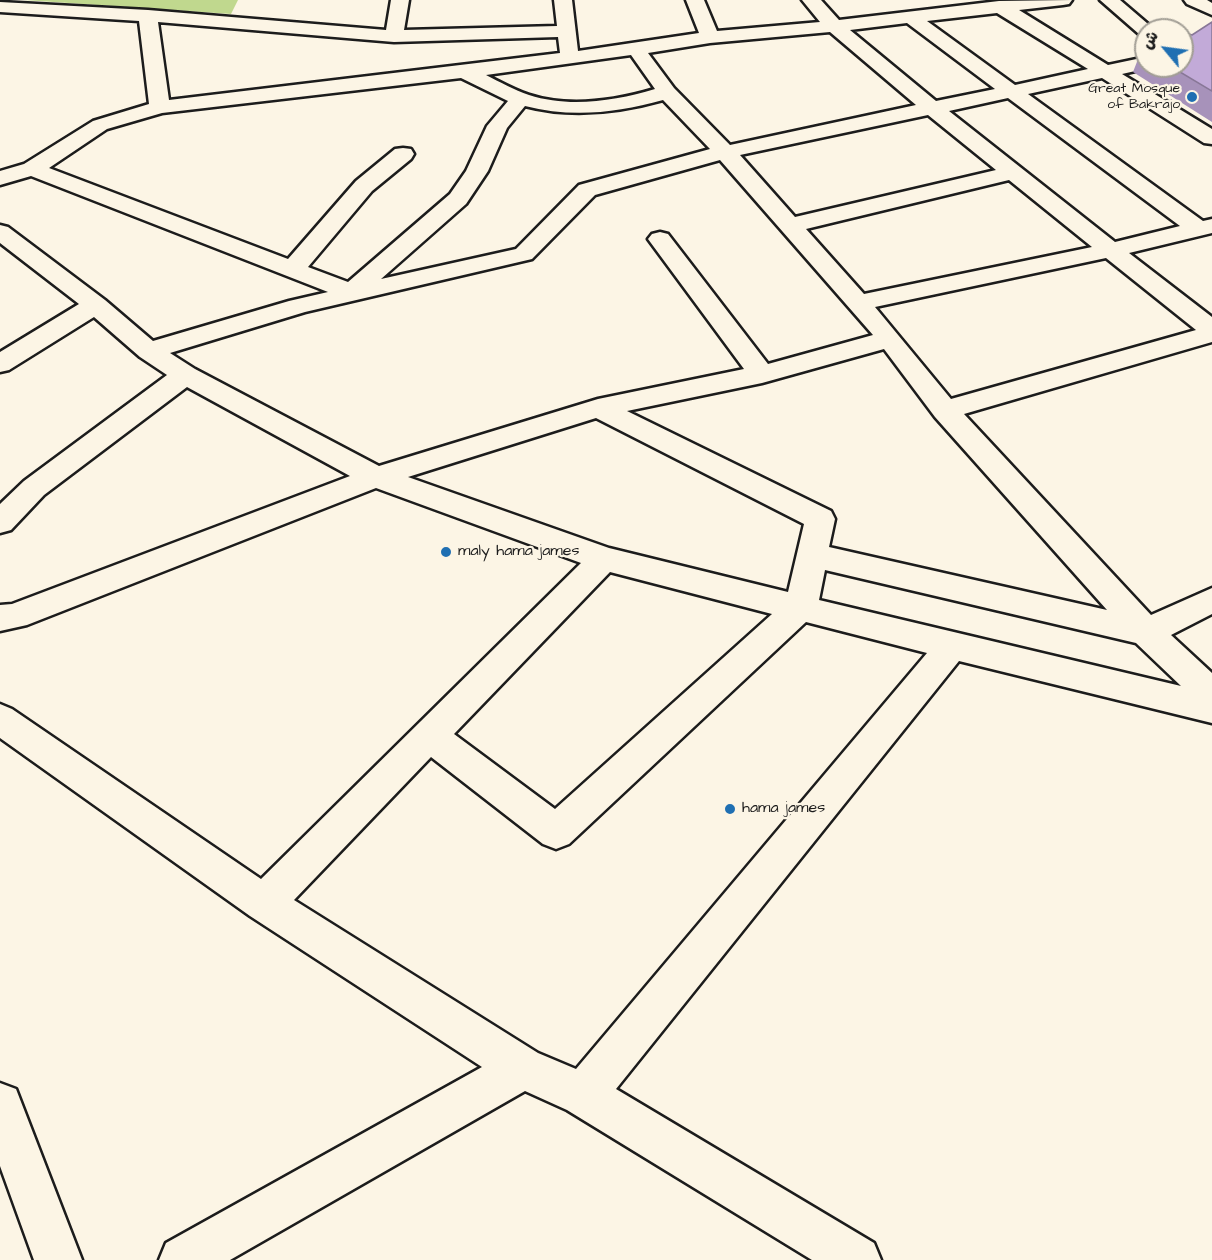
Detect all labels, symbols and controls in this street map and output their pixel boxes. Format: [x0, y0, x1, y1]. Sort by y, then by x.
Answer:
north arrow [1134, 18, 1194, 78]
text: ش [1136, 27, 1164, 53]
place label: Great Mosque of Bakrajo [1088, 81, 1180, 114]
marker: Great Mosque of Bakrajo [1185, 90, 1199, 104]
place label: maly hama james [458, 542, 579, 562]
marker: maly hama james [439, 545, 453, 559]
place label: hama james [742, 799, 825, 819]
marker: hama james [723, 802, 737, 816]

